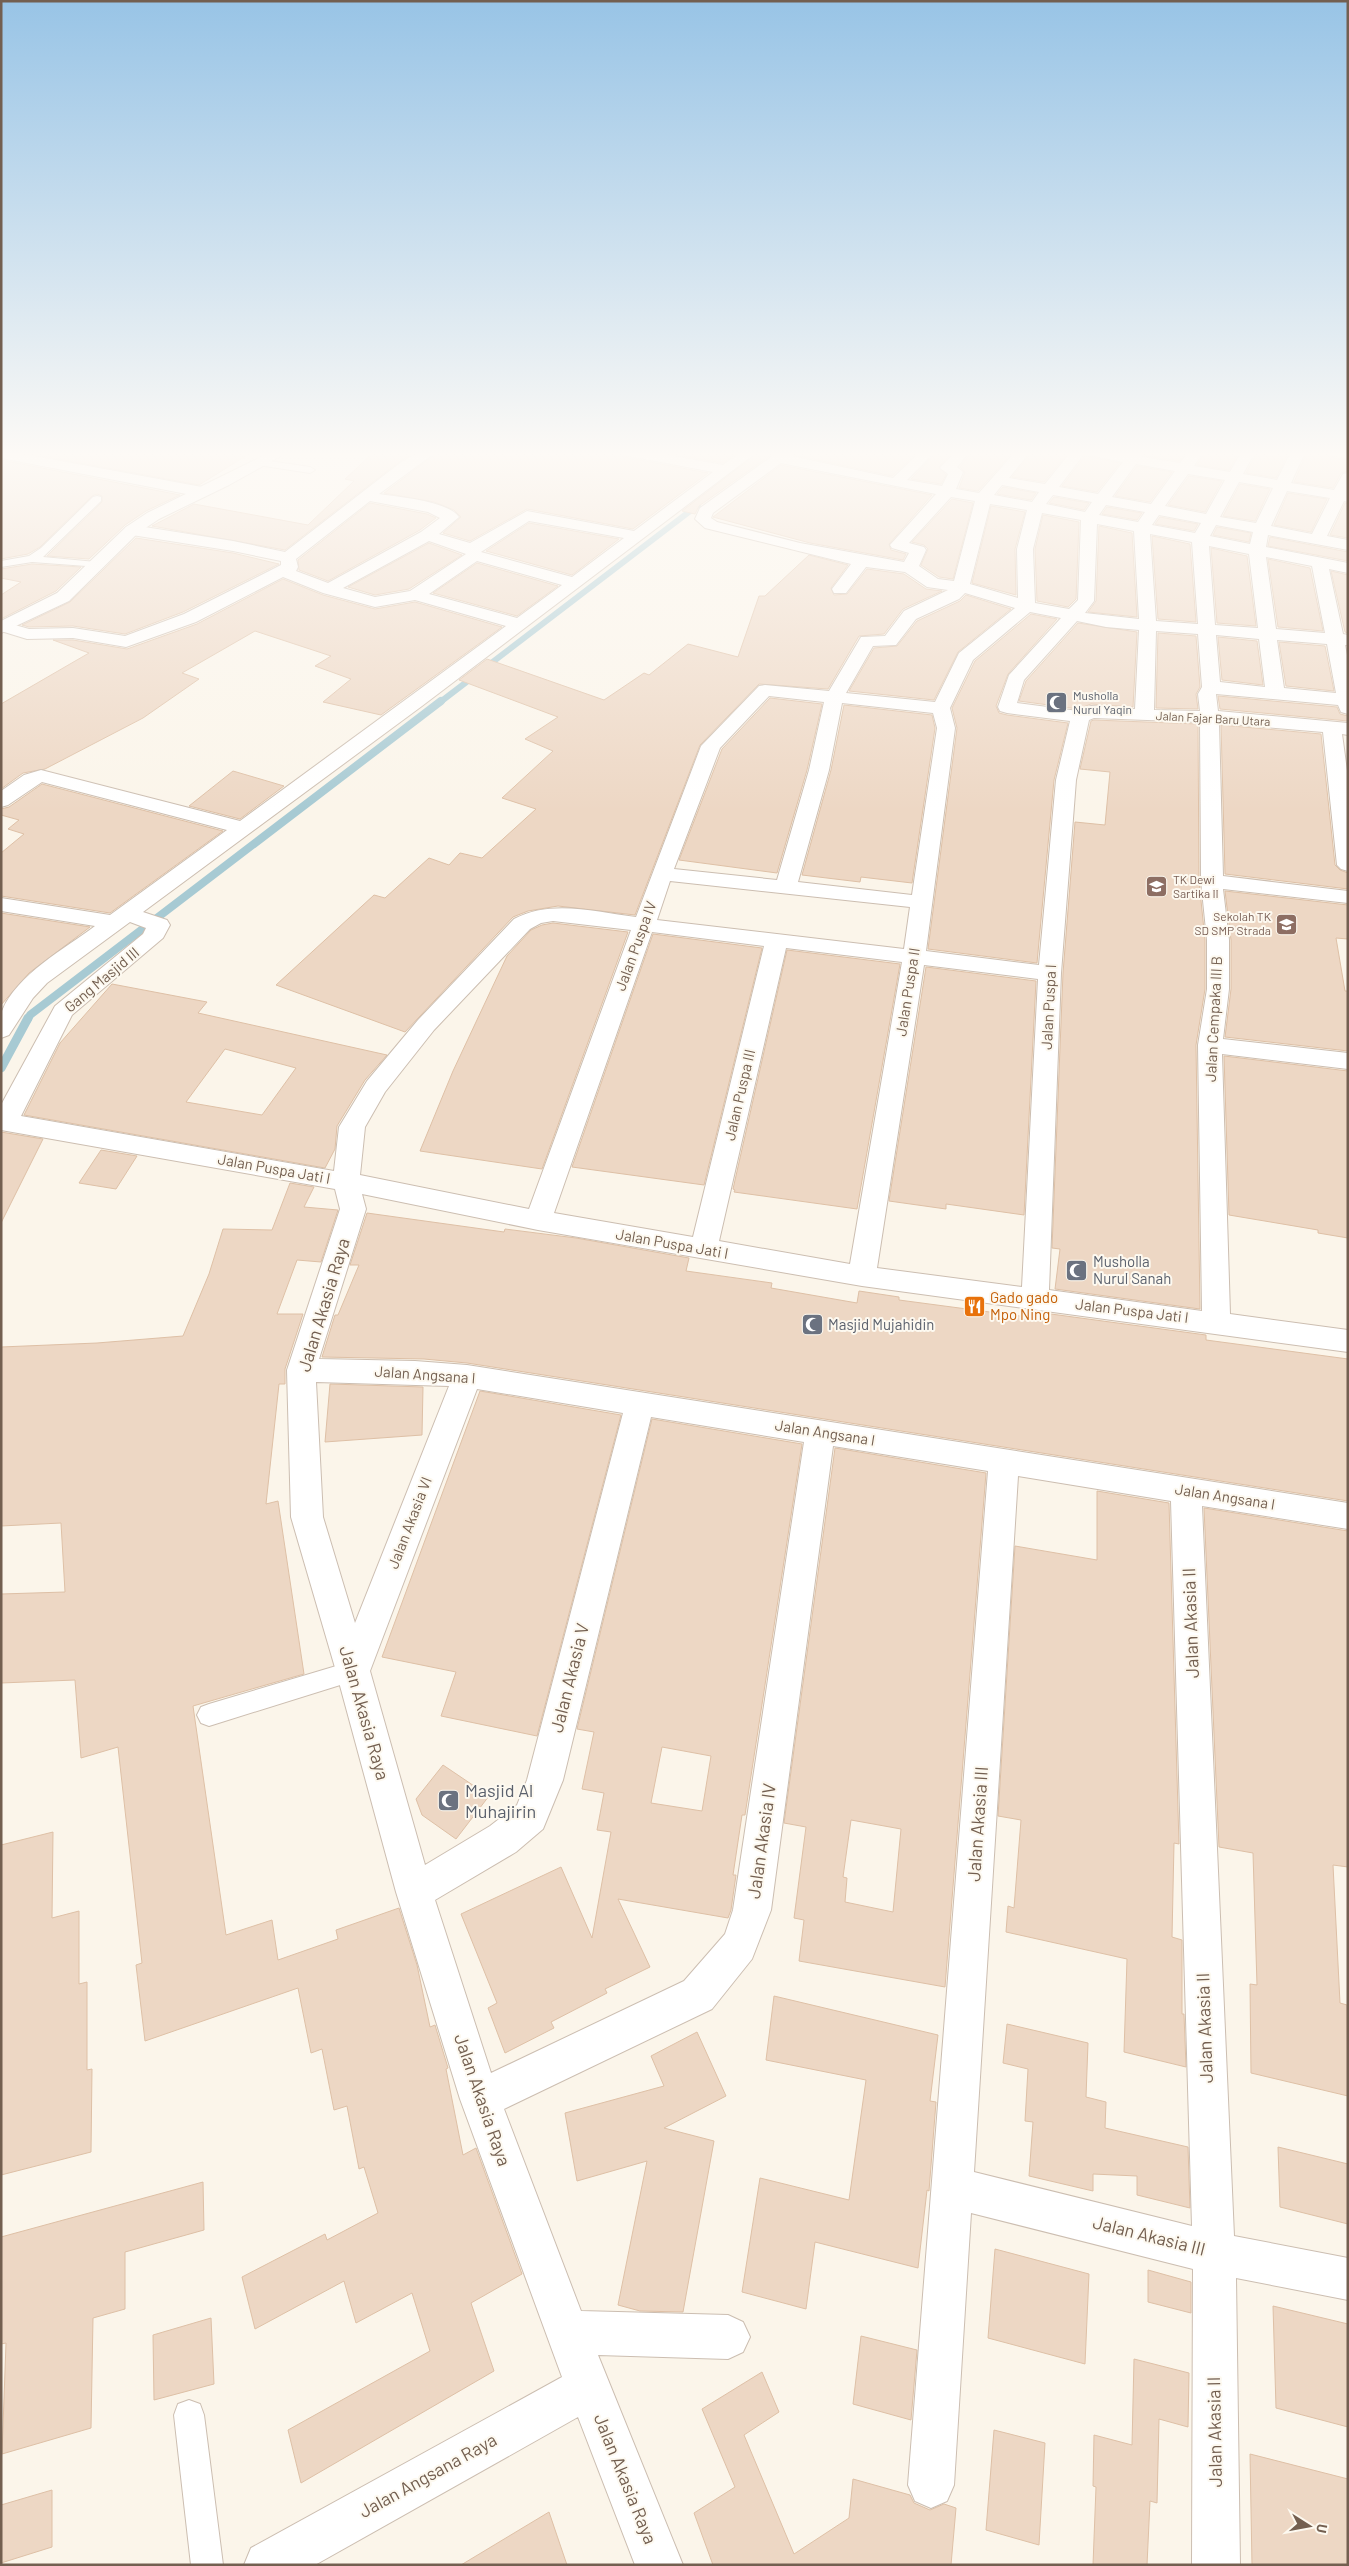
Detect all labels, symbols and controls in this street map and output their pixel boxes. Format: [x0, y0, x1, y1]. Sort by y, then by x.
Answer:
place label: Musholla Nurul Yaqin [1073, 688, 1132, 716]
mosque icon: Musholla Nurul Yaqin [1045, 691, 1069, 715]
street label: Jalan Fajar Baru Utara [1155, 708, 1271, 728]
place label: TK Dewi Sartika II [1173, 872, 1219, 900]
school or university icon: TK Dewi Sartika II [1145, 875, 1169, 899]
street label: Jalan Puspa IV [610, 898, 660, 993]
place label: Sekolah TK SD SMP Strada [1195, 909, 1272, 937]
school or university icon: Sekolah TK SD SMP Strada [1275, 912, 1299, 936]
street label: Gang Masjid III [60, 943, 142, 1016]
street label: Jalan Puspa II [891, 946, 923, 1037]
street label: Jalan Cempaka III B [1201, 956, 1225, 1082]
street label: Jalan Puspa I [1037, 964, 1059, 1050]
street label: Jalan Puspa III [720, 1047, 758, 1142]
street label: Jalan Puspa Jati I [216, 1149, 332, 1187]
street label: Jalan Puspa Jati I [614, 1224, 730, 1262]
street label: Jalan Akasia Raya [292, 1235, 354, 1374]
place label: Musholla Nurul Sanah [1093, 1252, 1171, 1287]
mosque icon: Musholla Nurul Sanah [1065, 1259, 1089, 1283]
place label: Gado gado Mpo Ning [990, 1288, 1058, 1323]
street label: Jalan Puspa Jati I [1074, 1294, 1190, 1326]
restaurant icon: Gado gado Mpo Ning [962, 1295, 986, 1319]
mosque icon: Masjid Mujahidin [800, 1313, 824, 1337]
place label: Masjid Mujahidin [828, 1315, 934, 1333]
street label: Jalan Angsana I [374, 1361, 476, 1387]
street label: Jalan Angsana I [774, 1415, 877, 1449]
street label: Jalan Akasia VI [383, 1474, 435, 1571]
street label: Jalan Angsana I [1174, 1479, 1277, 1513]
street label: Jalan Akasia II [1177, 1567, 1203, 1679]
street label: Jalan Akasia V [545, 1620, 593, 1735]
street label: Jalan Akasia Raya [335, 1643, 395, 1782]
street label: Jalan Akasia III [962, 1766, 992, 1882]
place label: Masjid Al Muhajirin [465, 1779, 536, 1822]
street label: Jalan Akasia IV [742, 1781, 780, 1900]
mosque icon: Masjid Al Muhajirin [437, 1789, 461, 1813]
street label: Jalan Akasia II [1191, 1972, 1217, 2084]
street label: Jalan Akasia Raya [450, 2031, 516, 2169]
street label: Jalan Akasia III [1091, 2210, 1208, 2260]
street label: Jalan Akasia II [1202, 2377, 1226, 2487]
street label: Jalan Akasia Raya [590, 2410, 662, 2547]
street label: Jalan Angsana Raya [355, 2428, 500, 2522]
north arrow [1284, 2501, 1334, 2551]
text: U [1313, 2523, 1331, 2535]

